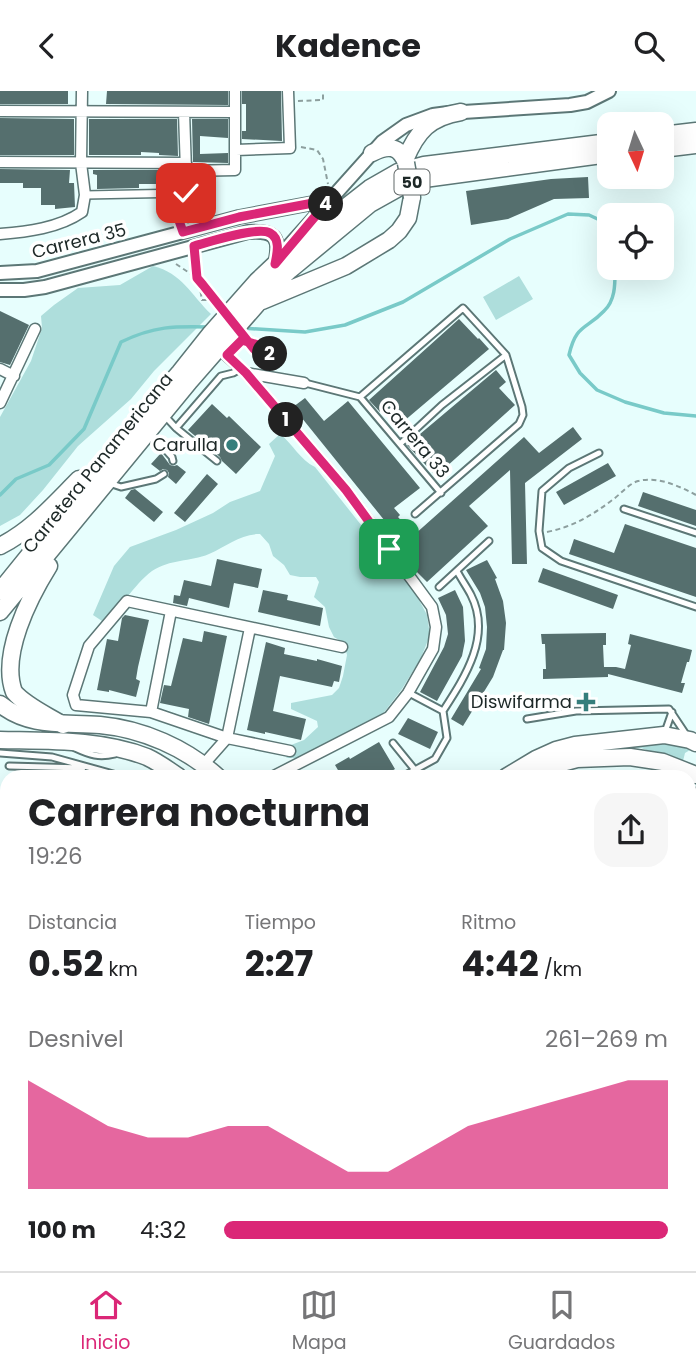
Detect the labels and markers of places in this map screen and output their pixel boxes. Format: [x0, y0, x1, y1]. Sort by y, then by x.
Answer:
pin [156, 163, 216, 223]
pin: 4 [308, 187, 344, 221]
pin: 2 [252, 337, 288, 371]
pin: 1 [268, 403, 304, 437]
place label: Carulla [153, 432, 218, 457]
marker: Carulla [224, 437, 240, 453]
pin [359, 519, 419, 579]
place label: Diswifarma [471, 689, 572, 714]
marker: Diswifarma [578, 694, 594, 710]

